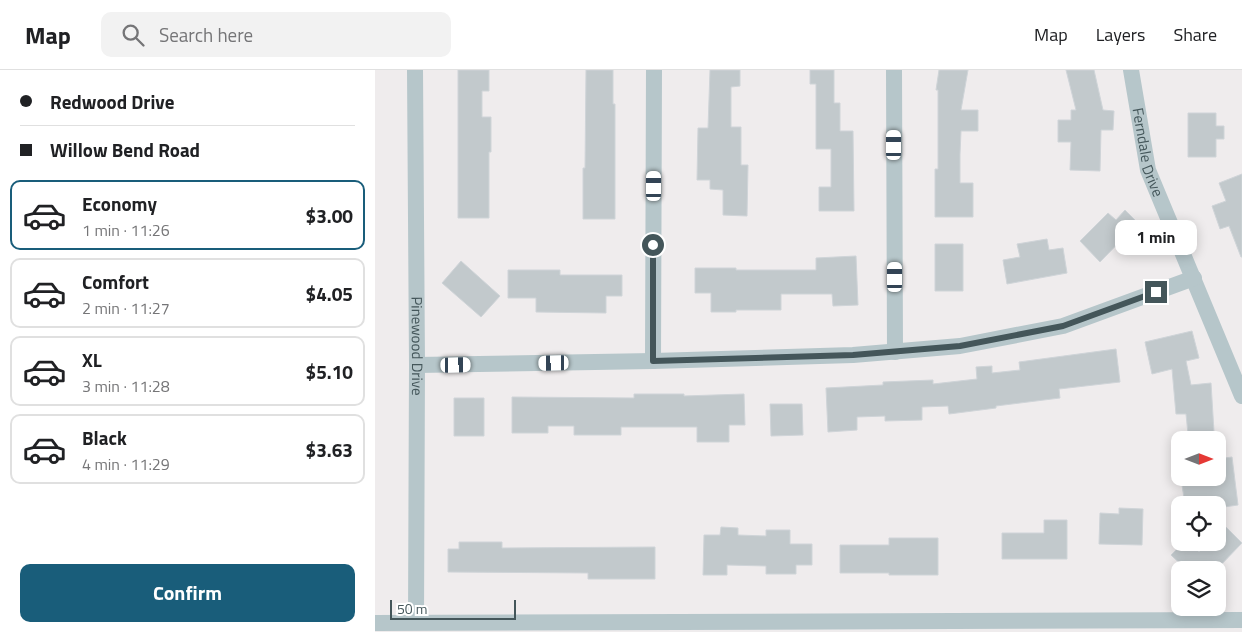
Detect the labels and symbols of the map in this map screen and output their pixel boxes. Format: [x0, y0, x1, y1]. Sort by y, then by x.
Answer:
street label: Ferndale Drive [1127, 106, 1170, 200]
car [886, 130, 901, 160]
car [646, 171, 661, 201]
callout: 1 min [1115, 220, 1197, 254]
route start [642, 234, 664, 256]
car [887, 262, 902, 292]
route end [1145, 281, 1167, 303]
street label: Pinewood Drive [406, 296, 429, 396]
car [538, 355, 569, 371]
car [440, 357, 471, 373]
north arrow [1171, 431, 1226, 486]
scale bar [390, 597, 516, 620]

